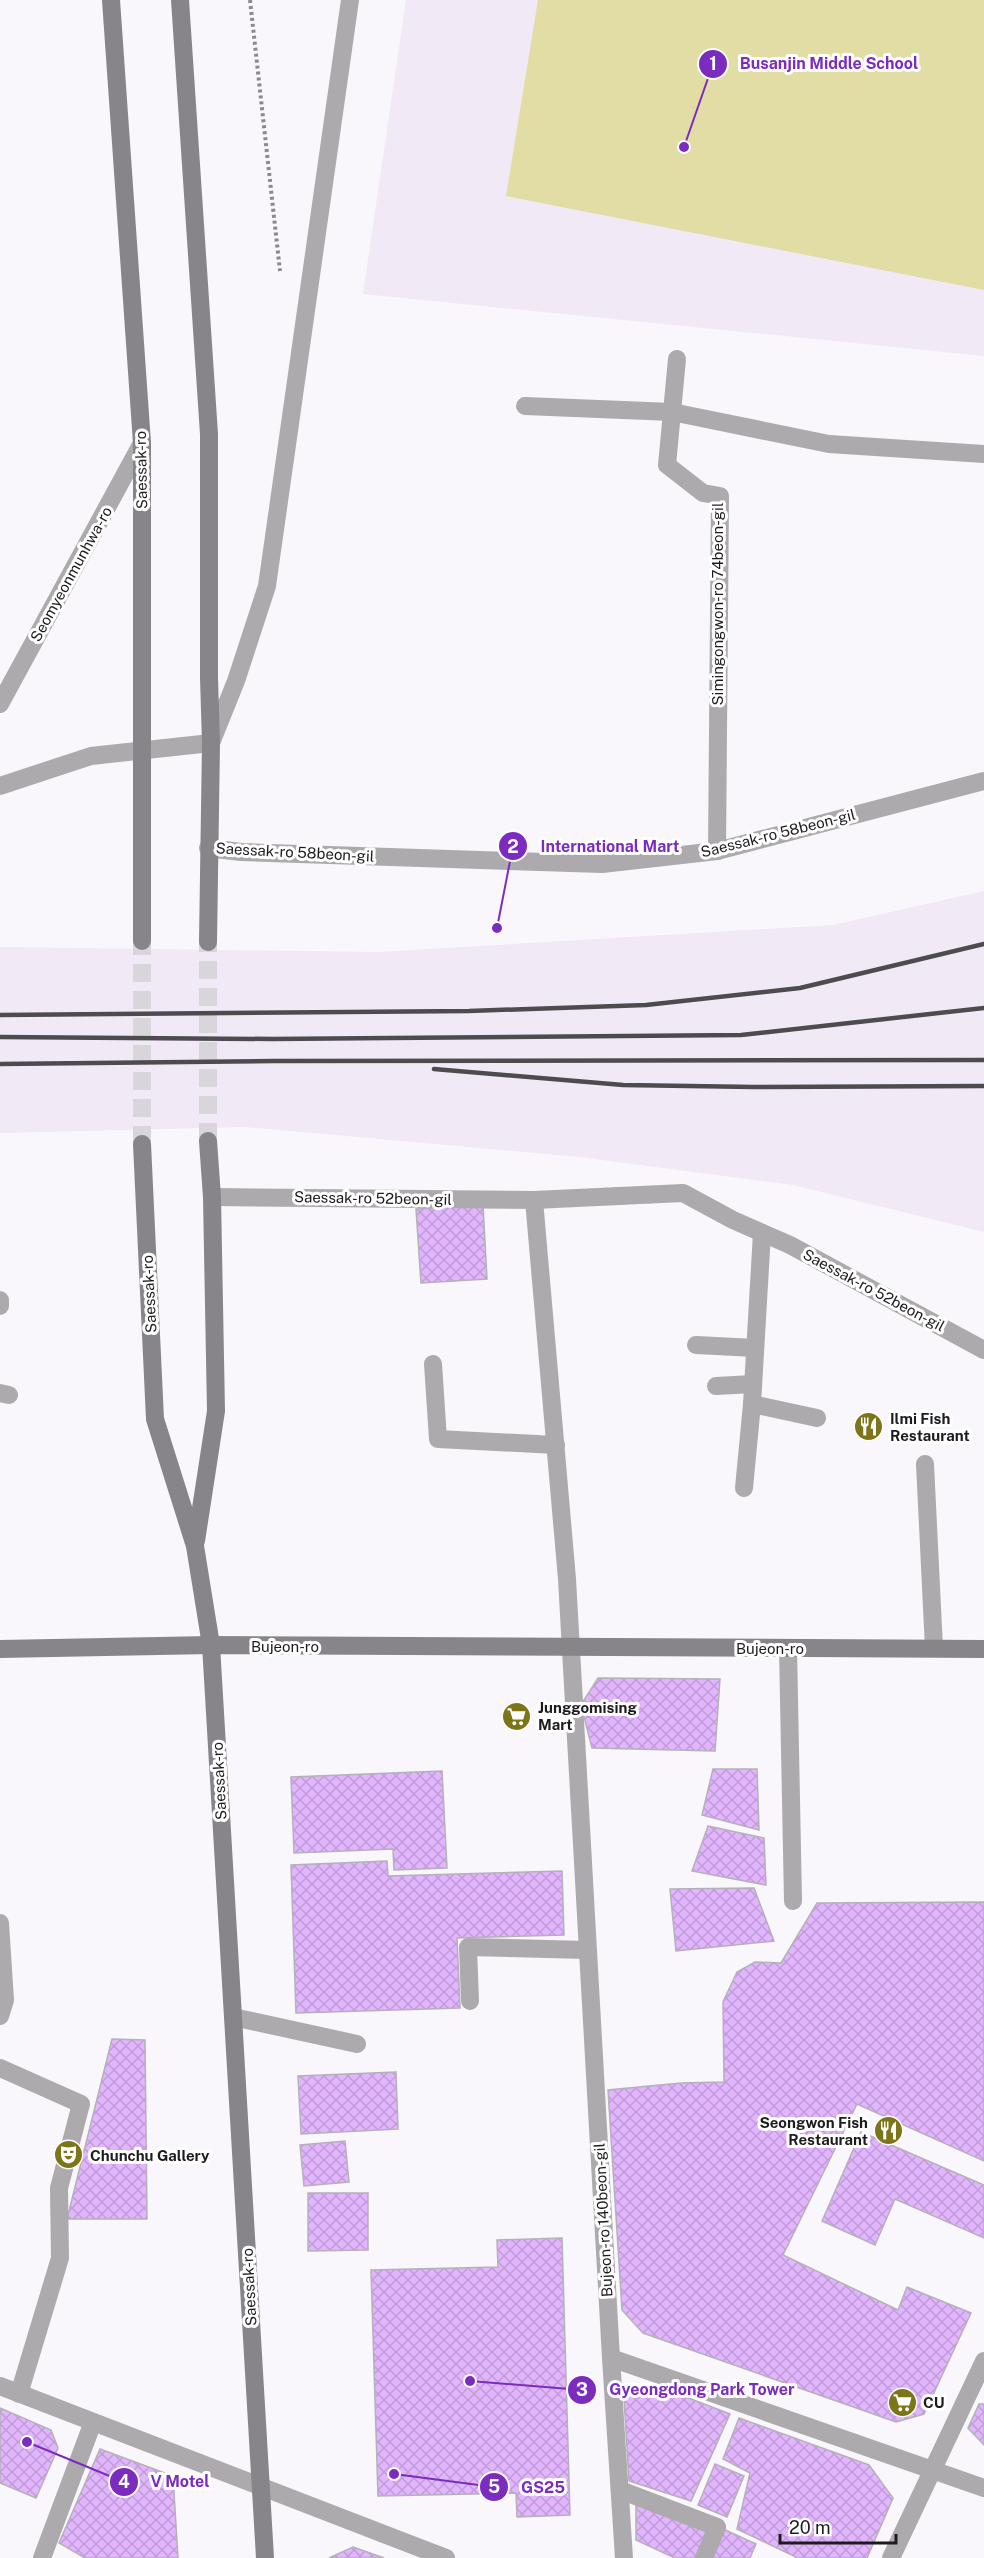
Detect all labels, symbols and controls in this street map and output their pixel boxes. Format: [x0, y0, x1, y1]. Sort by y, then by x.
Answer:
callout: Busanjin Middle School [698, 47, 931, 81]
text: 1 [709, 53, 717, 74]
text: Busanjin Middle School [740, 54, 918, 73]
street label: Saessak-ro [132, 431, 150, 509]
street label: Seomyeonmunhwa-ro [27, 503, 115, 645]
street label: Simingongwon-ro 74beon-gil [709, 503, 726, 705]
street label: Saessak-ro 58beon-gil [699, 806, 857, 860]
callout: International Mart [498, 829, 691, 863]
text: 2 [507, 836, 519, 857]
text: International Mart [541, 837, 680, 856]
street label: Saessak-ro 58beon-gil [215, 839, 375, 865]
street label: Saessak-ro 52beon-gil [294, 1188, 452, 1208]
street label: Saessak-ro 52beon-gil [800, 1245, 948, 1335]
street label: Saessak-ro [138, 1255, 160, 1333]
place label: Ilmi Fish Restaurant [890, 1410, 970, 1444]
restaurant icon: Ilmi Fish Restaurant [853, 1411, 885, 1443]
street label: Bujeon-ro [251, 1638, 319, 1655]
street label: Bujeon-ro [736, 1640, 804, 1657]
place label: Junggomising Mart [538, 1699, 637, 1733]
supermarket icon: Junggomising Mart [501, 1700, 533, 1732]
street label: Saessak-ro [208, 1742, 230, 1820]
place label: Seongwon Fish Restaurant [759, 2114, 868, 2148]
restaurant icon: Seongwon Fish Restaurant [873, 2115, 905, 2147]
theatre icon: Chunchu Gallery [53, 2139, 85, 2171]
street label: Bujeon-ro 140beon-gil [590, 2142, 616, 2298]
place label: Chunchu Gallery [90, 2147, 210, 2164]
street label: Saessak-ro [238, 2248, 260, 2326]
callout: Gyeongdong Park Tower [567, 2373, 807, 2407]
text: 3 [576, 2379, 588, 2400]
text: Gyeongdong Park Tower [609, 2380, 795, 2399]
supermarket icon: CU [886, 2386, 918, 2418]
place label: CU [923, 2394, 945, 2411]
callout: V Motel [109, 2465, 222, 2499]
callout: GS25 [479, 2470, 578, 2504]
text: 4 [118, 2471, 130, 2492]
text: V Motel [150, 2472, 210, 2491]
text: 5 [488, 2476, 500, 2497]
text: GS25 [521, 2478, 565, 2497]
scale bar [780, 2507, 896, 2545]
text: 20 m [789, 2517, 831, 2538]

